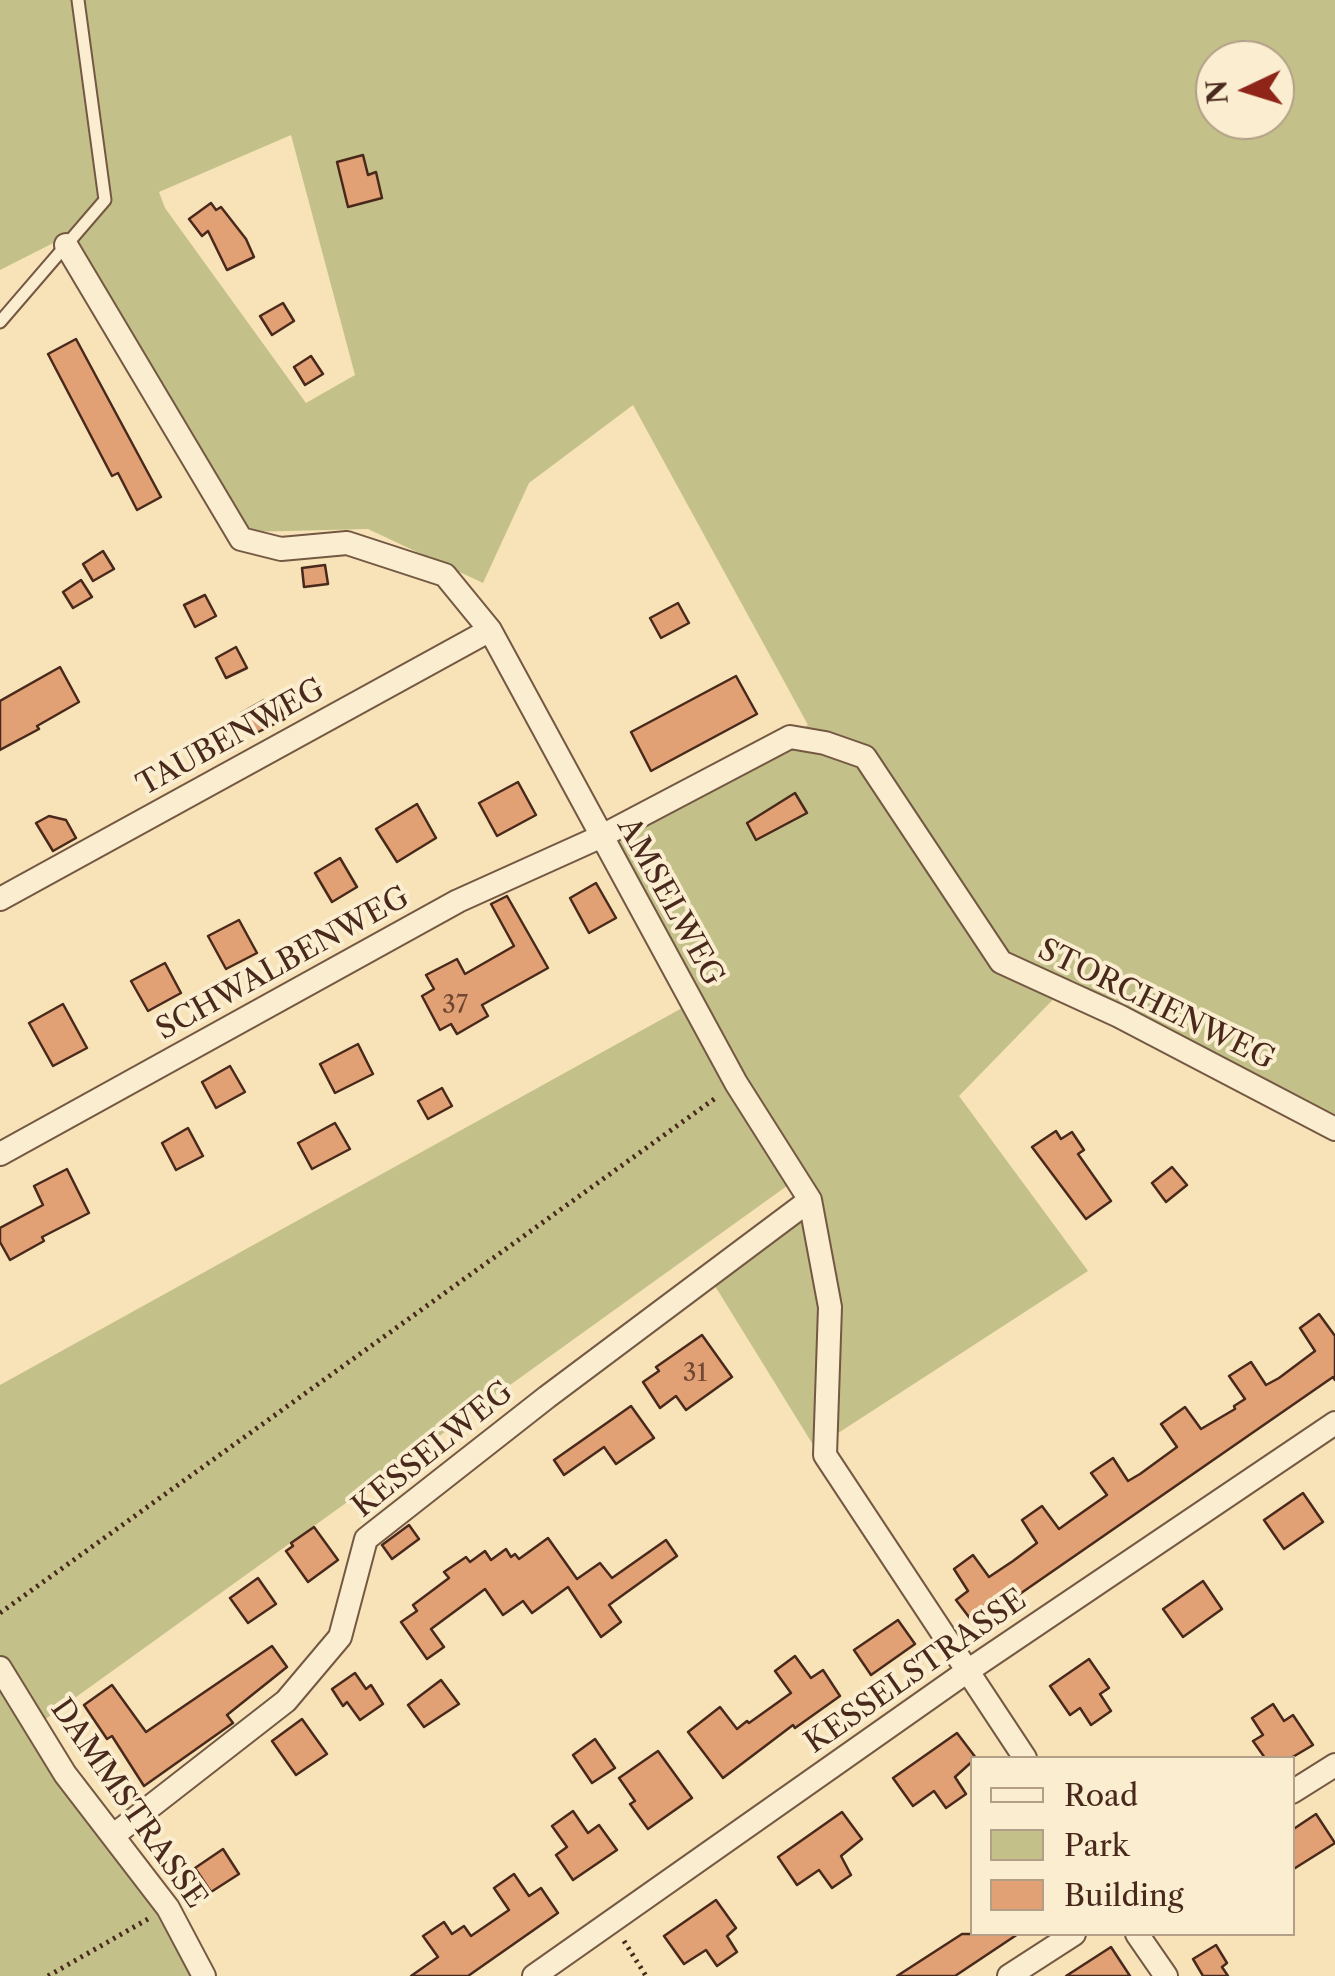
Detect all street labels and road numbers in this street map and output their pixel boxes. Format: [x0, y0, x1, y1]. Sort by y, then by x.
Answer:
street label: TAUBENWEG [131, 672, 331, 804]
street label: AMSELWEG [609, 812, 731, 992]
street label: SCHWALBENWEG [150, 880, 416, 1048]
street label: STORCHENWEG [1032, 932, 1280, 1078]
street label: KESSELWEG [346, 1374, 520, 1526]
street label: KESSELSTRASSE [799, 1582, 1033, 1762]
street label: DAMMSTRASSE [42, 1692, 214, 1916]

